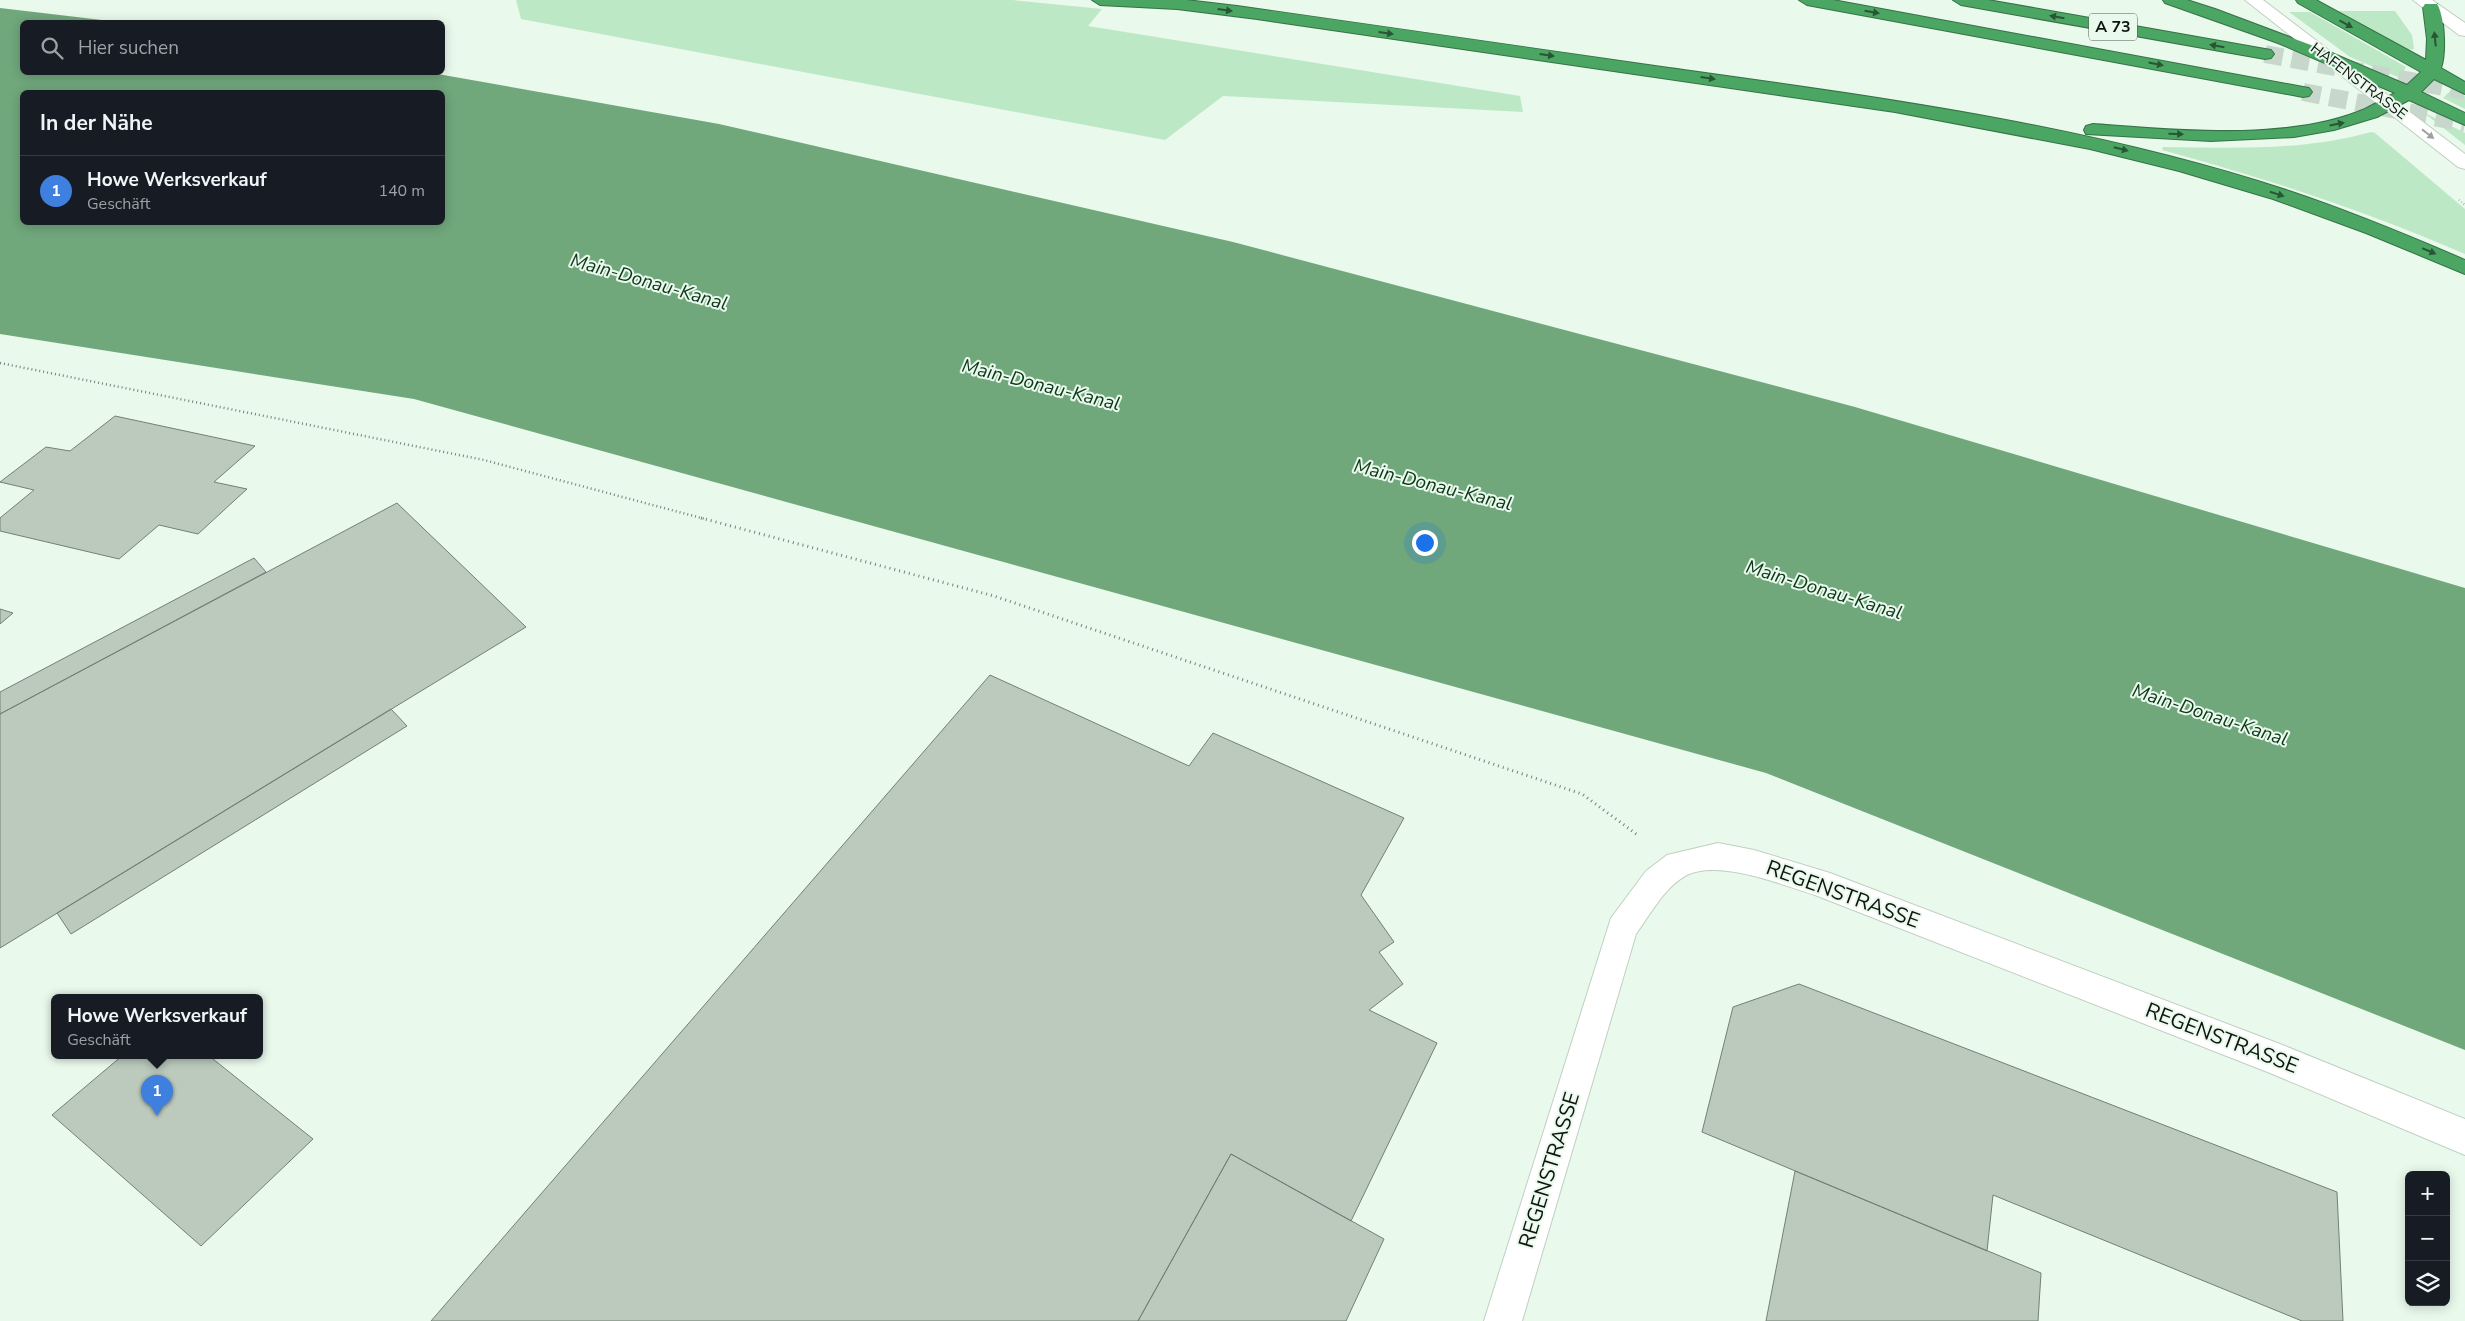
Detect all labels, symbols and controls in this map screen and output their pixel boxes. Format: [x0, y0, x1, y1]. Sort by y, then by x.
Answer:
one-way arrow [1217, 7, 1233, 15]
one-way arrow [1865, 8, 1880, 16]
one-way arrow [2049, 13, 2065, 21]
road number: A 73 [2089, 14, 2137, 41]
search box [20, 20, 445, 75]
one-way arrow [2339, 20, 2354, 28]
one-way arrow [1378, 29, 1394, 37]
one-way arrow [2431, 31, 2439, 47]
icon: search [38, 34, 66, 62]
text: Hier suchen [78, 35, 179, 61]
street label: HAFENSTRASSE [2307, 38, 2411, 124]
one-way arrow [2209, 41, 2225, 49]
one-way arrow [1539, 52, 1555, 60]
one-way arrow [2149, 61, 2165, 69]
one-way arrow [1700, 75, 1716, 83]
text: In der Nähe [40, 109, 153, 137]
one-way arrow [2330, 119, 2346, 127]
one-way arrow [2421, 128, 2434, 139]
one-way arrow [2168, 130, 2184, 138]
one-way arrow [2113, 146, 2128, 154]
text: Howe Werksverkauf [87, 167, 267, 193]
text: 1 [51, 180, 61, 202]
text: 140 m [378, 180, 425, 202]
one-way arrow [2270, 190, 2285, 198]
text: Geschäft [87, 193, 150, 215]
water label: Main-Donau-Kanal [567, 247, 731, 317]
one-way arrow [2422, 248, 2436, 256]
water label: Main-Donau-Kanal [959, 353, 1123, 417]
water label: Main-Donau-Kanal [1351, 453, 1515, 517]
your location [1412, 530, 1438, 556]
water label: Main-Donau-Kanal [1743, 554, 1905, 626]
water label: Main-Donau-Kanal [2129, 678, 2291, 752]
street label: REGENSTRASSE [1762, 853, 1924, 935]
popup [51, 994, 263, 1059]
street label: REGENSTRASSE [2142, 996, 2302, 1080]
text: Howe Werksverkauf [67, 1003, 247, 1029]
text: Geschäft [67, 1029, 131, 1051]
pin: 1 [141, 1075, 173, 1116]
street label: REGENSTRASSE [1512, 1089, 1586, 1251]
map controls [2405, 1171, 2450, 1306]
button: + [2405, 1171, 2450, 1216]
button: − [2405, 1216, 2450, 1261]
button: layers [2405, 1261, 2450, 1306]

